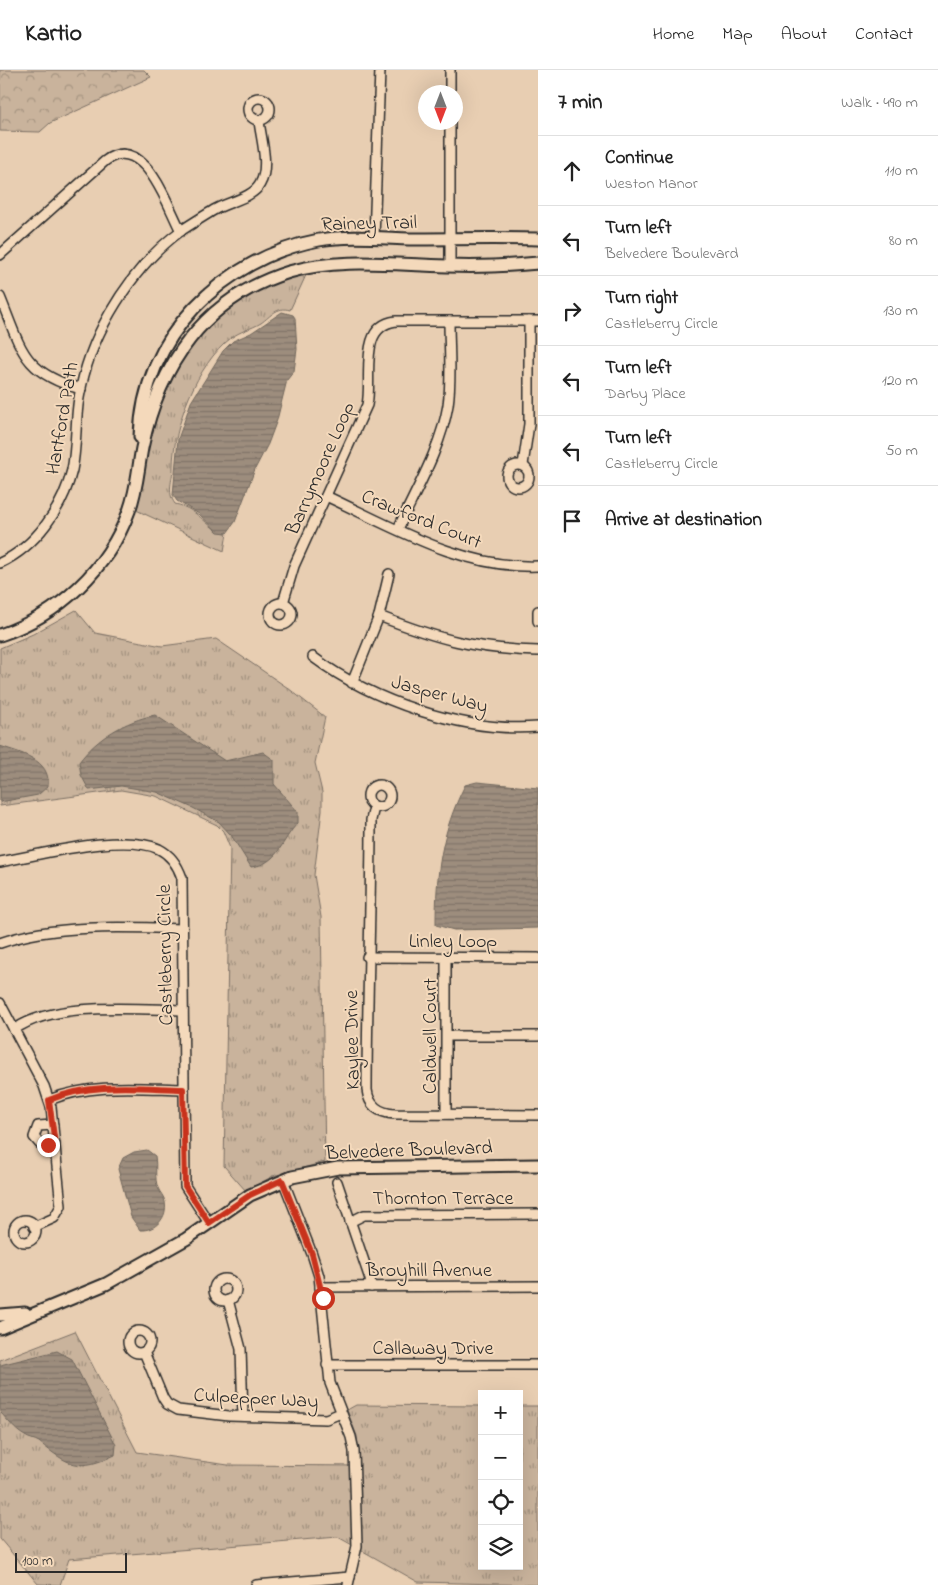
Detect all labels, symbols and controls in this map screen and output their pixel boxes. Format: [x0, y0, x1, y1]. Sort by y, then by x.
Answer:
text: Kartio [25, 17, 82, 52]
text: Home [653, 22, 694, 48]
text: Map [722, 22, 753, 48]
text: About [781, 22, 827, 48]
text: Contact [855, 22, 913, 48]
north arrow [418, 85, 463, 130]
text: 7 min [558, 88, 602, 118]
text: Walk · 490 m [841, 91, 918, 115]
text: Continue [605, 145, 673, 172]
icon: ahead [558, 157, 586, 185]
text: 110 m [884, 159, 918, 183]
text: Weston Manor [605, 172, 698, 196]
street label: Rainey Trail [321, 209, 417, 240]
text: Turn left [605, 215, 672, 242]
icon: left [558, 227, 586, 255]
text: 80 m [889, 229, 918, 253]
text: Belvedere Boulevard [605, 242, 739, 266]
text: Turn right [605, 285, 678, 312]
icon: right [558, 297, 586, 325]
text: 130 m [883, 299, 918, 323]
text: Castleberry Circle [605, 312, 718, 336]
text: Turn left [605, 355, 672, 382]
street label: Hartford Path [39, 360, 88, 477]
icon: left [558, 367, 586, 395]
text: 120 m [882, 369, 918, 393]
text: Darby Place [605, 382, 686, 406]
street label: Barrymoore Loop [278, 398, 364, 541]
text: Turn left [605, 425, 672, 452]
icon: left [558, 437, 586, 465]
text: 50 m [886, 439, 918, 463]
text: Castleberry Circle [605, 452, 718, 476]
street label: Crawford Court [356, 483, 486, 558]
icon: arrive [558, 507, 586, 535]
text: Arrive at destination [605, 507, 762, 534]
street label: Jasper Way [388, 669, 491, 722]
street label: Castleberry Circle [151, 884, 182, 1026]
street label: Linley Loop [409, 928, 497, 957]
street label: Caldwell Court [417, 978, 446, 1094]
street label: Kaylee Drive [338, 990, 369, 1090]
route end [37, 1134, 60, 1157]
street label: Belvedere Boulevard [324, 1134, 493, 1169]
street label: Thornton Terrace [373, 1185, 513, 1214]
street label: Broyhill Avenue [365, 1257, 492, 1286]
route start [312, 1287, 335, 1310]
street label: Callaway Drive [372, 1335, 494, 1364]
street label: Culpepper Way [193, 1382, 319, 1417]
map controls [478, 1390, 523, 1570]
button: + [478, 1390, 523, 1435]
button: − [478, 1435, 523, 1480]
button: locate [478, 1480, 523, 1525]
button: layers [478, 1525, 523, 1570]
scale bar [15, 1550, 128, 1573]
text: 100 m [22, 1551, 53, 1572]

